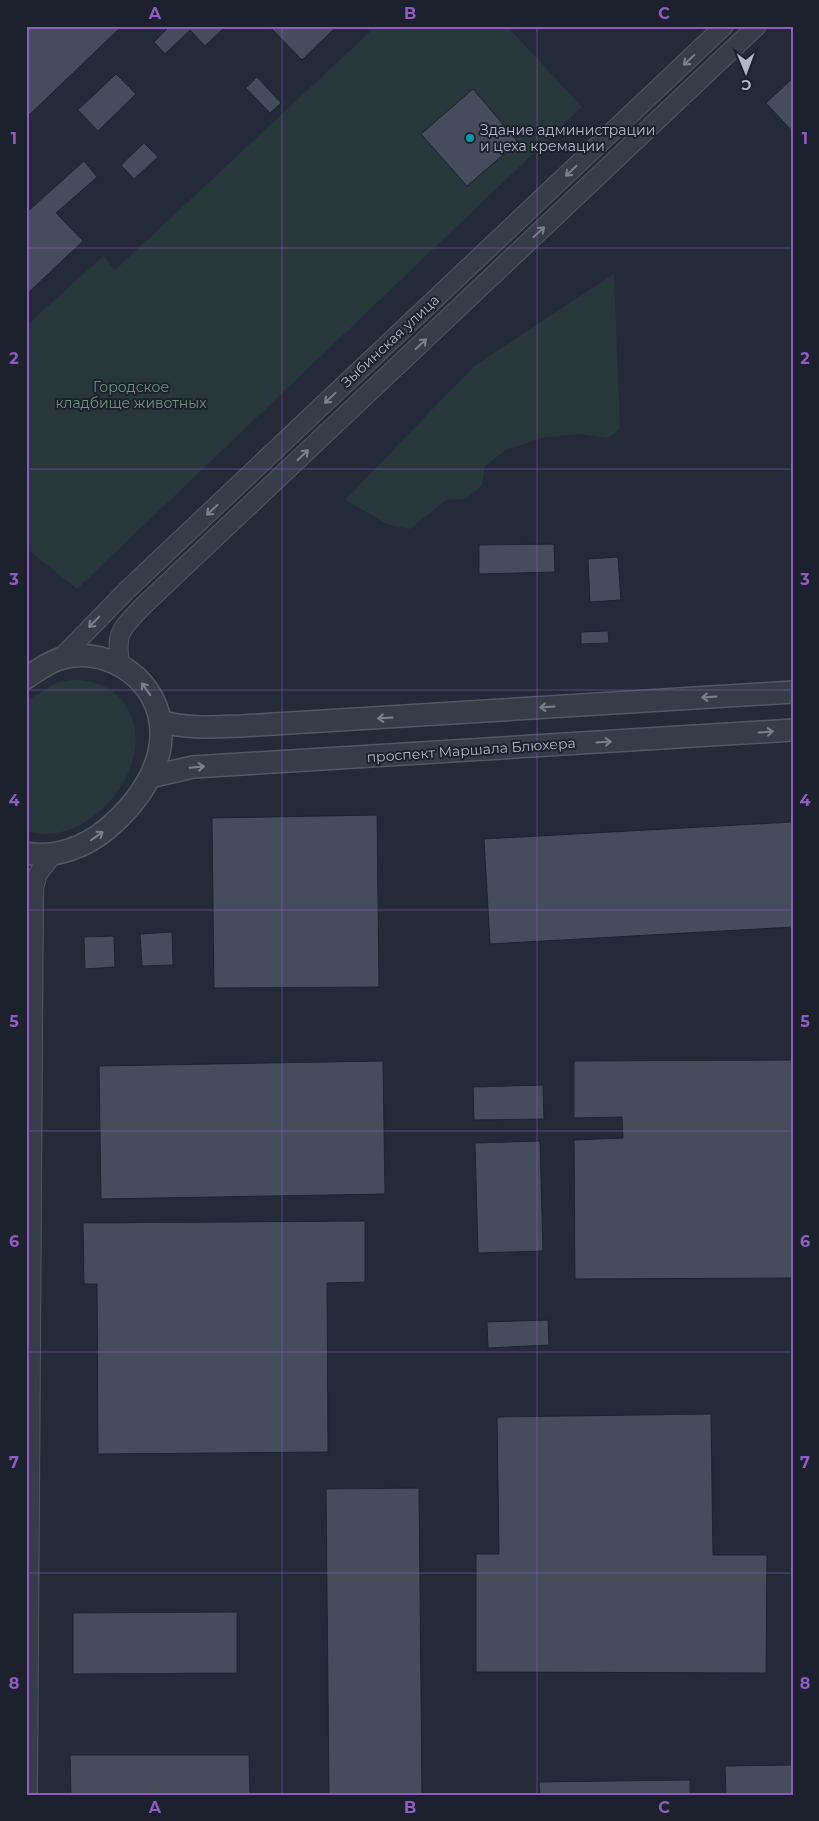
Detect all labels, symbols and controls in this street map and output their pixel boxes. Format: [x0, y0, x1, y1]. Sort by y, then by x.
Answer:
text: A [148, 4, 162, 23]
text: B [404, 4, 416, 23]
text: C [658, 4, 670, 23]
north arrow [722, 48, 772, 98]
one-way arrow [682, 54, 695, 66]
text: С [741, 76, 751, 94]
place label: Здание администрации и цеха кремации [480, 121, 655, 155]
text: 1 [11, 129, 17, 148]
text: 1 [802, 129, 808, 148]
marker: Здание администрации и цеха кремации [464, 132, 476, 144]
one-way arrow [564, 165, 577, 177]
one-way arrow [533, 226, 546, 238]
street label: Зыбинская улица [337, 291, 443, 391]
one-way arrow [415, 338, 427, 350]
text: 2 [9, 349, 19, 368]
text: 2 [800, 349, 810, 368]
park label: Городское кладбище животных [55, 378, 207, 412]
one-way arrow [324, 392, 336, 404]
one-way arrow [297, 449, 309, 461]
one-way arrow [206, 504, 218, 516]
text: 3 [8, 570, 19, 589]
text: 3 [799, 570, 810, 589]
one-way arrow [89, 615, 101, 627]
one-way arrow [141, 682, 151, 696]
one-way arrow [701, 692, 717, 702]
one-way arrow [539, 703, 555, 712]
one-way arrow [377, 713, 393, 722]
one-way arrow [758, 727, 774, 736]
street label: проспект Маршала Блюхера [366, 734, 576, 766]
one-way arrow [596, 737, 612, 746]
one-way arrow [189, 762, 205, 772]
text: 4 [8, 791, 20, 810]
text: 4 [799, 791, 811, 810]
one-way arrow [90, 831, 104, 841]
text: 5 [9, 1012, 19, 1031]
text: 5 [800, 1012, 810, 1031]
text: 6 [9, 1232, 19, 1251]
text: 6 [800, 1232, 810, 1251]
text: 7 [9, 1453, 19, 1472]
text: 7 [800, 1453, 810, 1472]
text: 8 [9, 1674, 19, 1693]
text: 8 [800, 1674, 810, 1693]
text: A [148, 1798, 162, 1817]
text: B [404, 1798, 416, 1817]
text: C [658, 1798, 670, 1817]

